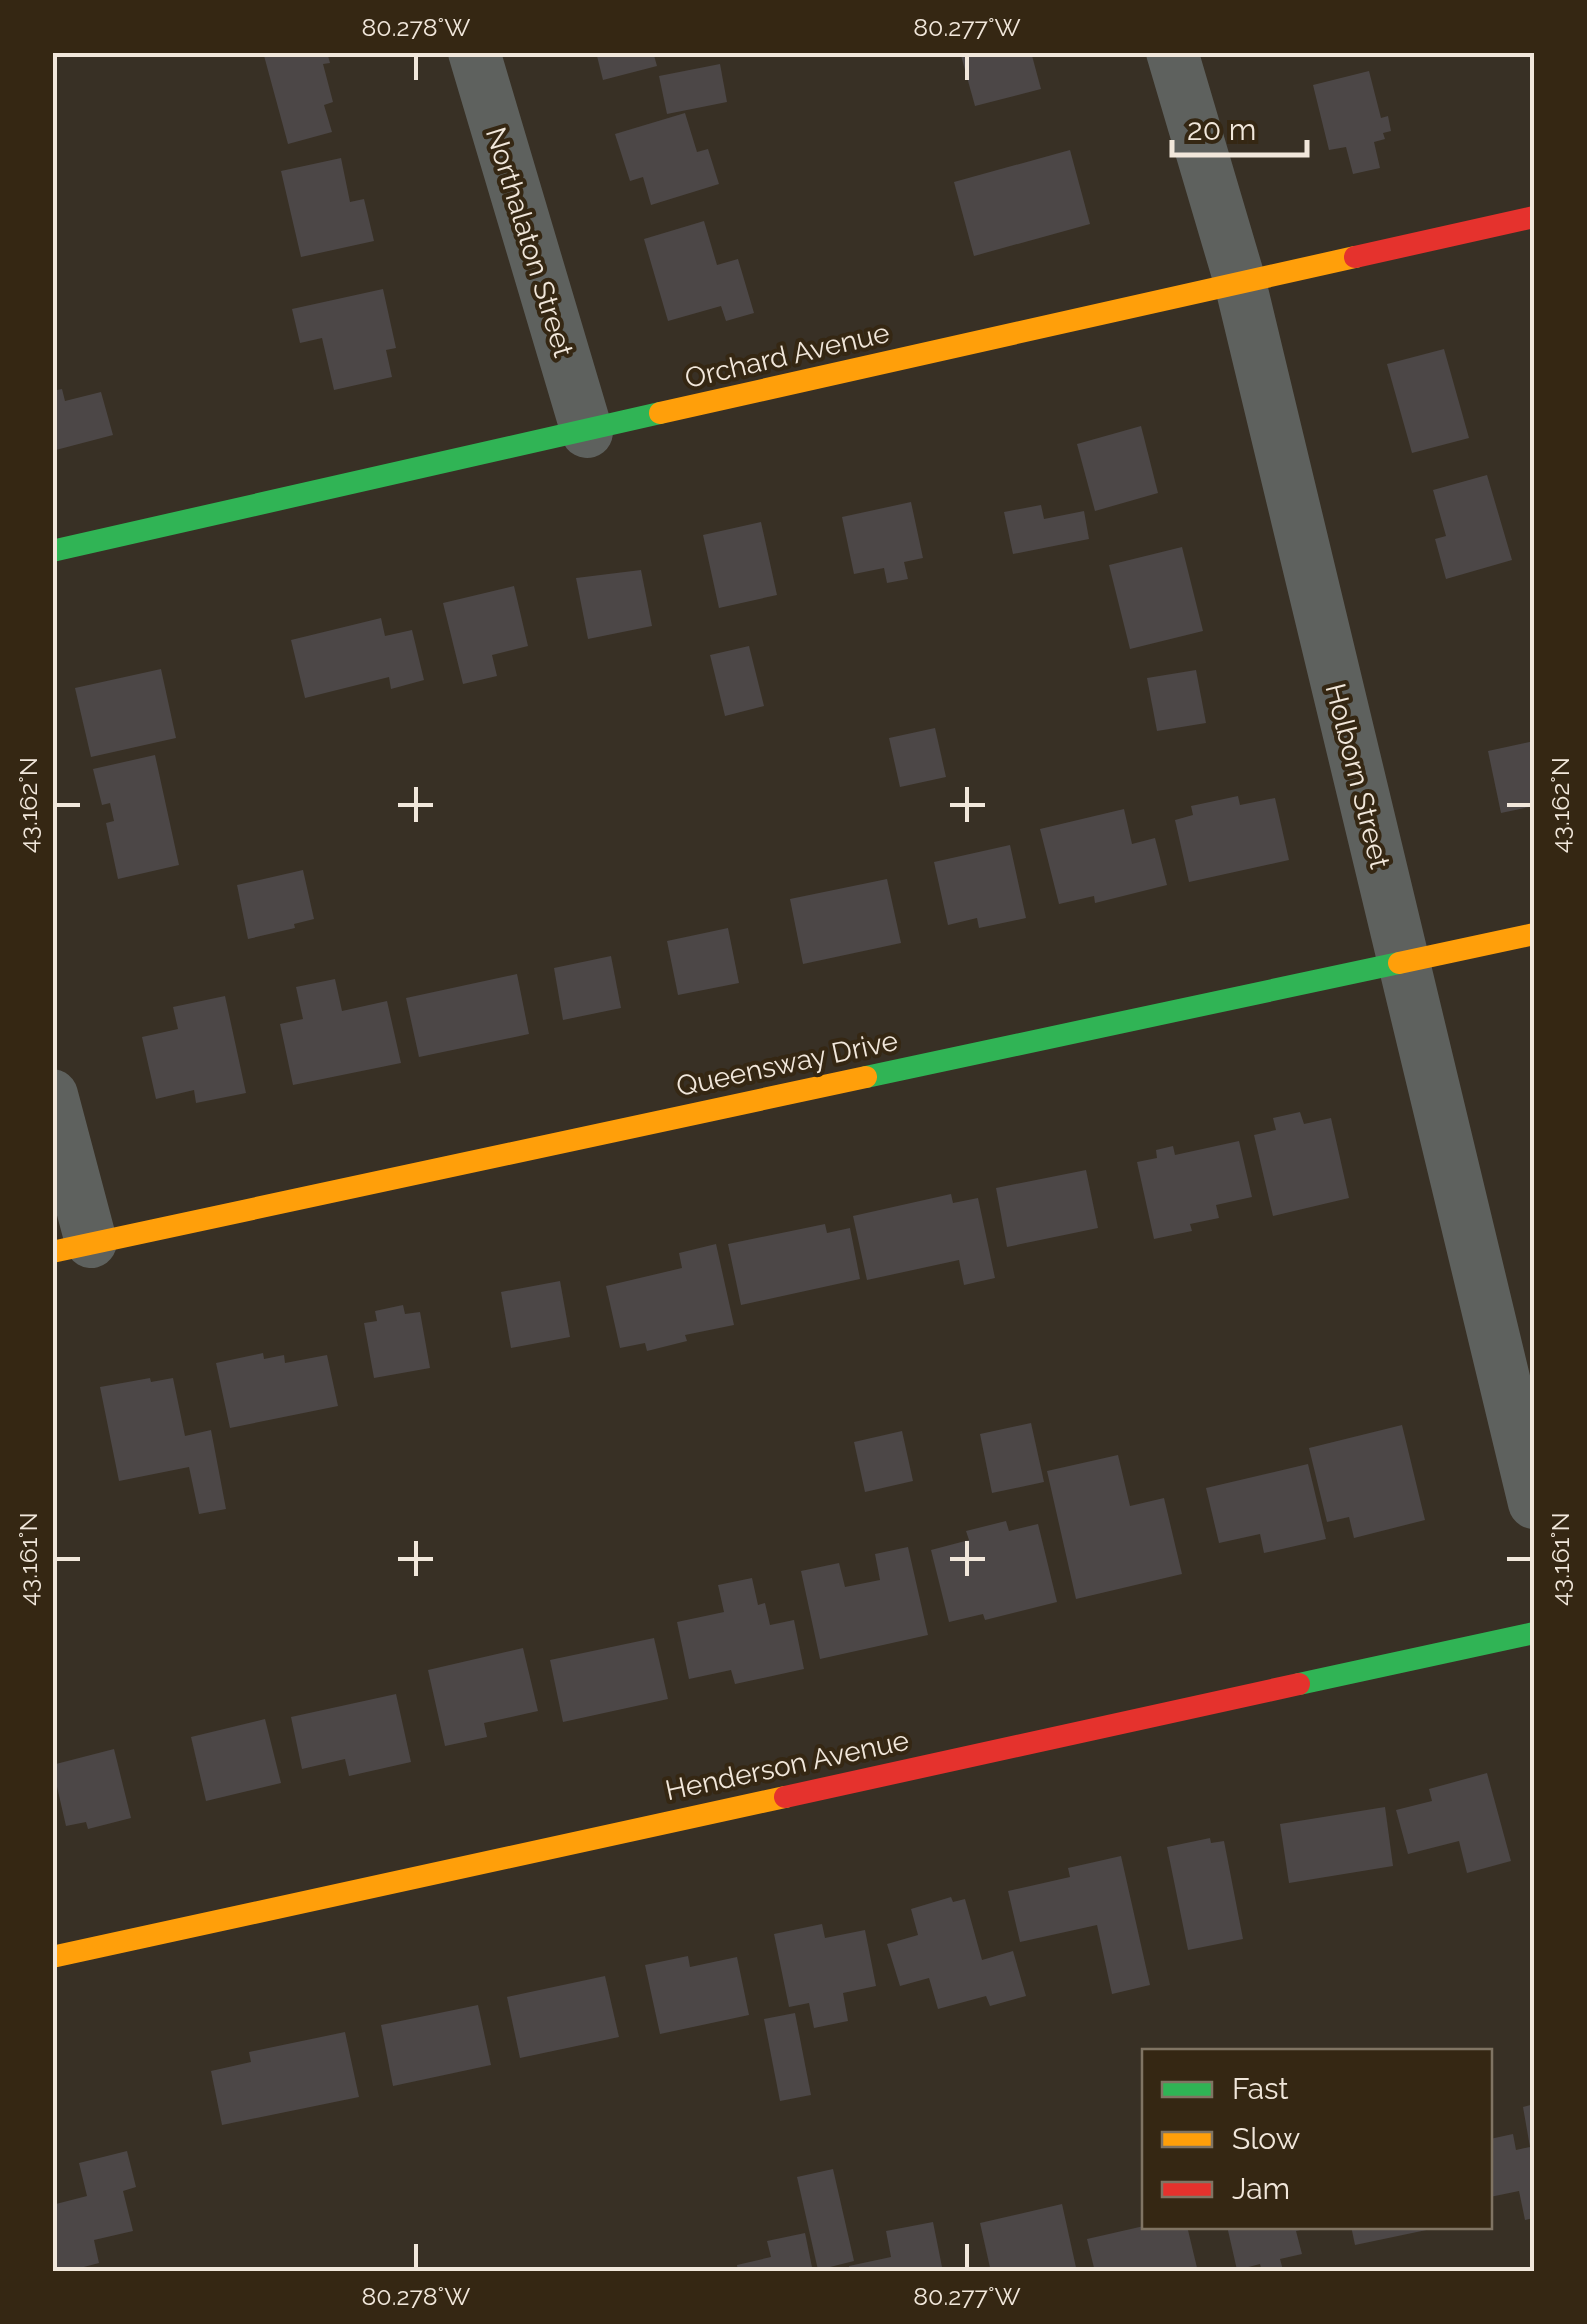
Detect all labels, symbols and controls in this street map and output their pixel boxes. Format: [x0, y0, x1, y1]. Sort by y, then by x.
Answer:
text: 80.278°W [362, 12, 470, 42]
text: 80.277°W [913, 12, 1021, 42]
scale bar [1172, 95, 1307, 157]
text: 20 m [1187, 112, 1256, 147]
street label: Northalaton Street [479, 123, 580, 362]
street label: Orchard Avenue [682, 316, 892, 395]
street label: Holborn Street [1319, 680, 1397, 873]
text: 43.162°N [13, 757, 43, 853]
text: 43.162°N [1545, 757, 1575, 853]
street label: Queensway Drive [673, 1024, 901, 1103]
text: 43.161°N [13, 1512, 43, 1606]
text: 43.161°N [1545, 1512, 1575, 1606]
street label: Henderson Avenue [662, 1724, 912, 1807]
legend [1142, 2049, 1492, 2229]
text: Fast [1232, 2071, 1289, 2106]
text: Slow [1232, 2121, 1300, 2156]
text: Jam [1232, 2171, 1290, 2206]
text: 80.278°W [362, 2281, 470, 2311]
text: 80.277°W [913, 2281, 1021, 2311]

